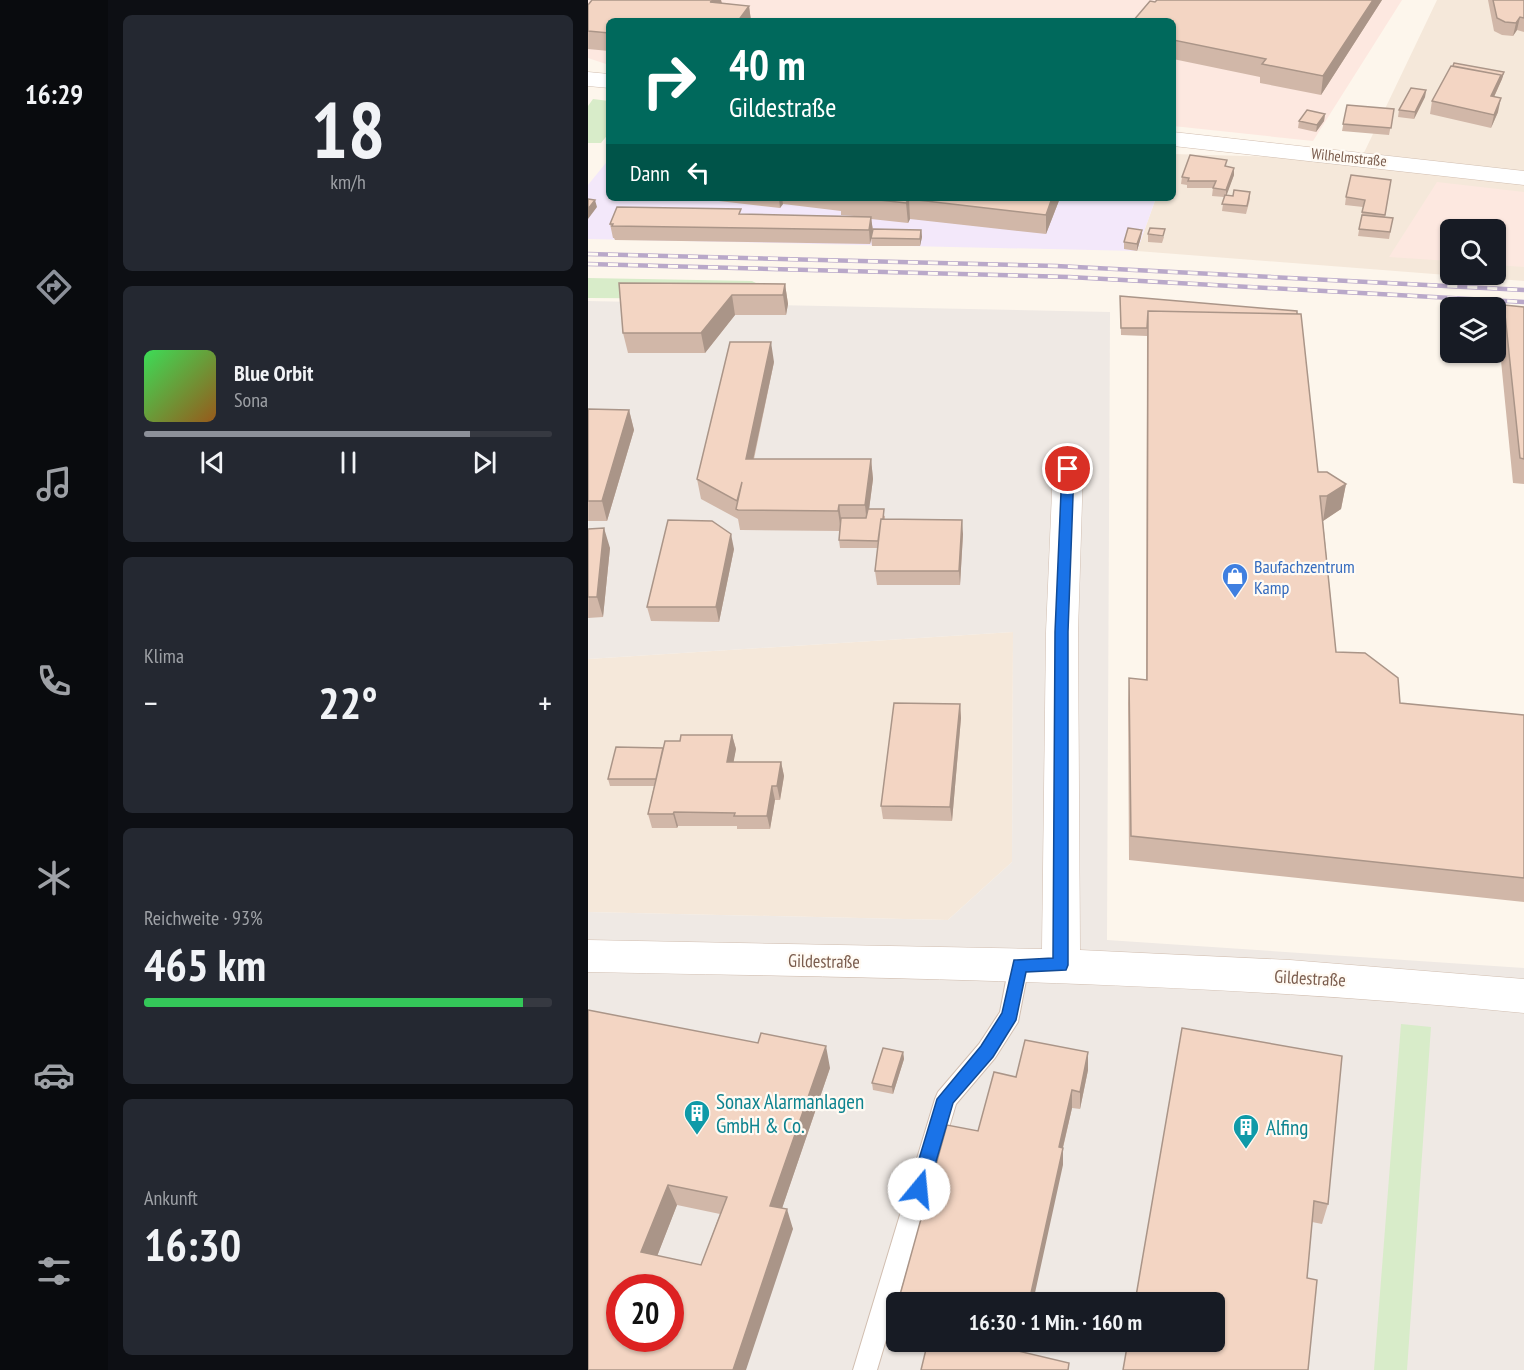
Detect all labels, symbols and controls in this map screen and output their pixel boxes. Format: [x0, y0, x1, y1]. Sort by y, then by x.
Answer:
text: 40 m [729, 37, 806, 92]
icon: right [630, 42, 708, 120]
text: 16:29 [25, 77, 83, 111]
text: 18 [311, 79, 385, 180]
text: Gildestraße [729, 90, 836, 124]
street label: Wilhelmstraße [1310, 144, 1388, 170]
icon: left [682, 156, 715, 189]
text: Dann [630, 159, 670, 187]
text: km/h [330, 169, 366, 195]
map controls [1440, 219, 1506, 363]
button: search [1440, 219, 1506, 285]
icon: directions [33, 266, 75, 308]
button: layers [1440, 297, 1506, 363]
text: Blue Orbit [234, 359, 313, 387]
text: Sona [234, 387, 268, 413]
pin [1042, 443, 1093, 494]
icon: previous [196, 446, 229, 479]
icon: pause [332, 446, 365, 479]
icon: next [468, 446, 501, 479]
icon: arrive [1051, 452, 1084, 485]
icon: music [33, 463, 75, 505]
place label: Baufachzentrum Kamp [1254, 555, 1355, 599]
shop icon: Baufachzentrum Kamp [1220, 561, 1250, 599]
text: Klima [144, 643, 184, 669]
icon: phone [33, 660, 75, 702]
text: 22° [318, 673, 378, 731]
text: − [144, 681, 158, 724]
text: + [538, 681, 552, 724]
icon: climate [33, 857, 75, 899]
text: Reichweite · 93% [144, 905, 263, 931]
text: 465 km [144, 935, 266, 993]
street label: Gildestraße [788, 949, 860, 973]
street label: Gildestraße [1274, 965, 1346, 991]
icon: car [33, 1054, 75, 1096]
place label: Sonax Alarmanlagen GmbH & Co. [716, 1088, 864, 1139]
building icon: Sonax Alarmanlagen GmbH & Co. [682, 1098, 712, 1136]
building icon: Alfing [1231, 1112, 1261, 1150]
place label: Alfing [1266, 1114, 1308, 1141]
position arrow [887, 1157, 951, 1221]
text: Ankunft [144, 1185, 198, 1211]
text: 16:30 [144, 1215, 241, 1273]
icon: filters [33, 1250, 75, 1292]
speed limit sign: 20 [606, 1274, 684, 1352]
text: 16:30 · 1 Min. · 160 m [969, 1308, 1142, 1336]

